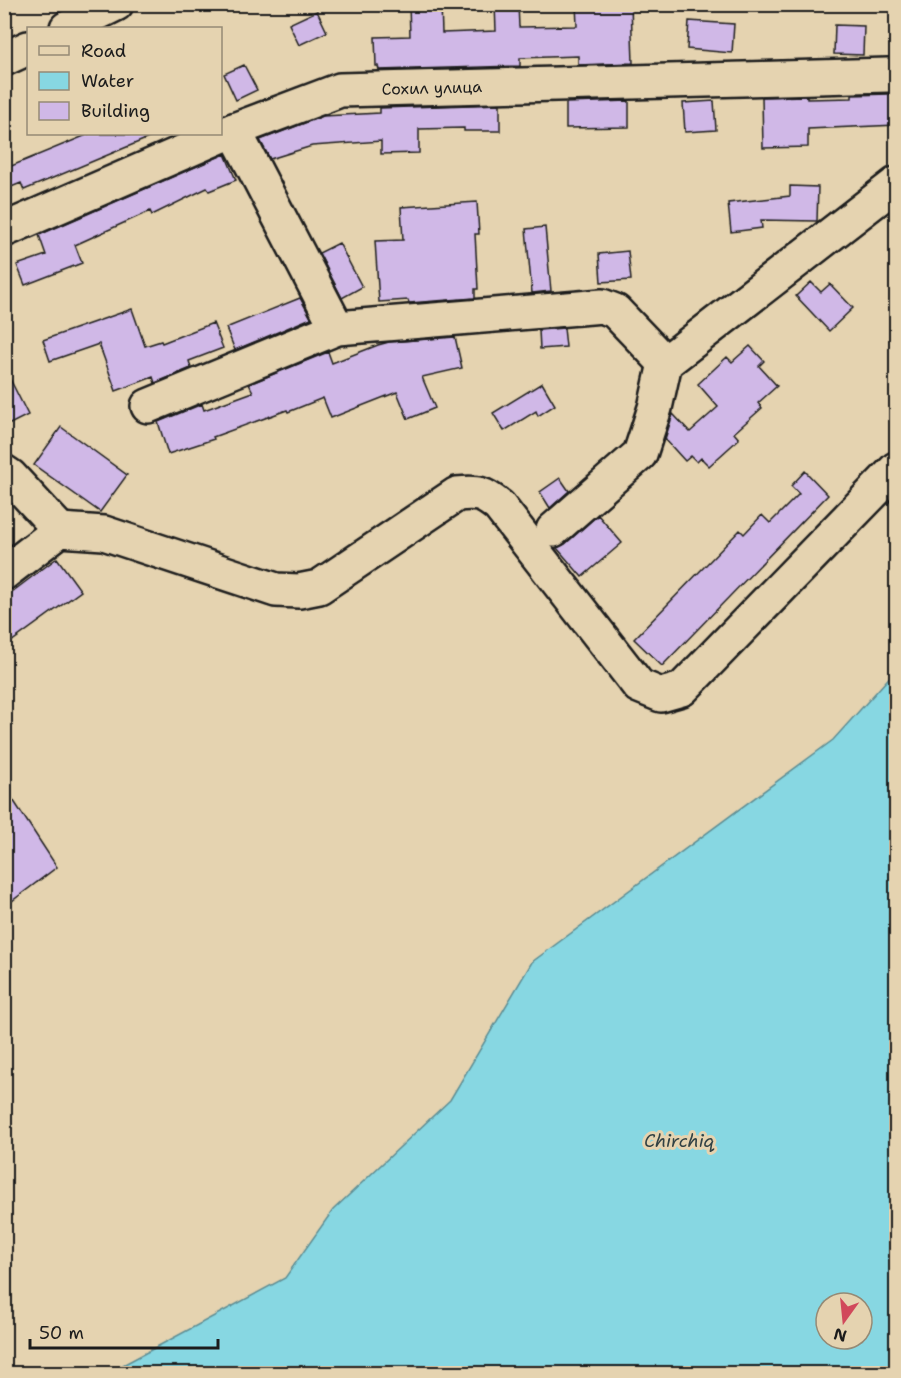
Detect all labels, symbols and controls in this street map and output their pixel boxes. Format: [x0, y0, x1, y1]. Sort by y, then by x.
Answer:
legend [27, 27, 222, 135]
text: Road [81, 39, 126, 63]
text: Water [81, 69, 134, 93]
street label: Сохил улица [381, 76, 482, 99]
text: Building [81, 99, 150, 123]
water label: Chirchiq [644, 1129, 714, 1153]
north arrow [814, 1291, 874, 1351]
scale bar [30, 1312, 218, 1350]
text: 50 m [39, 1321, 84, 1345]
text: N [831, 1323, 849, 1347]

